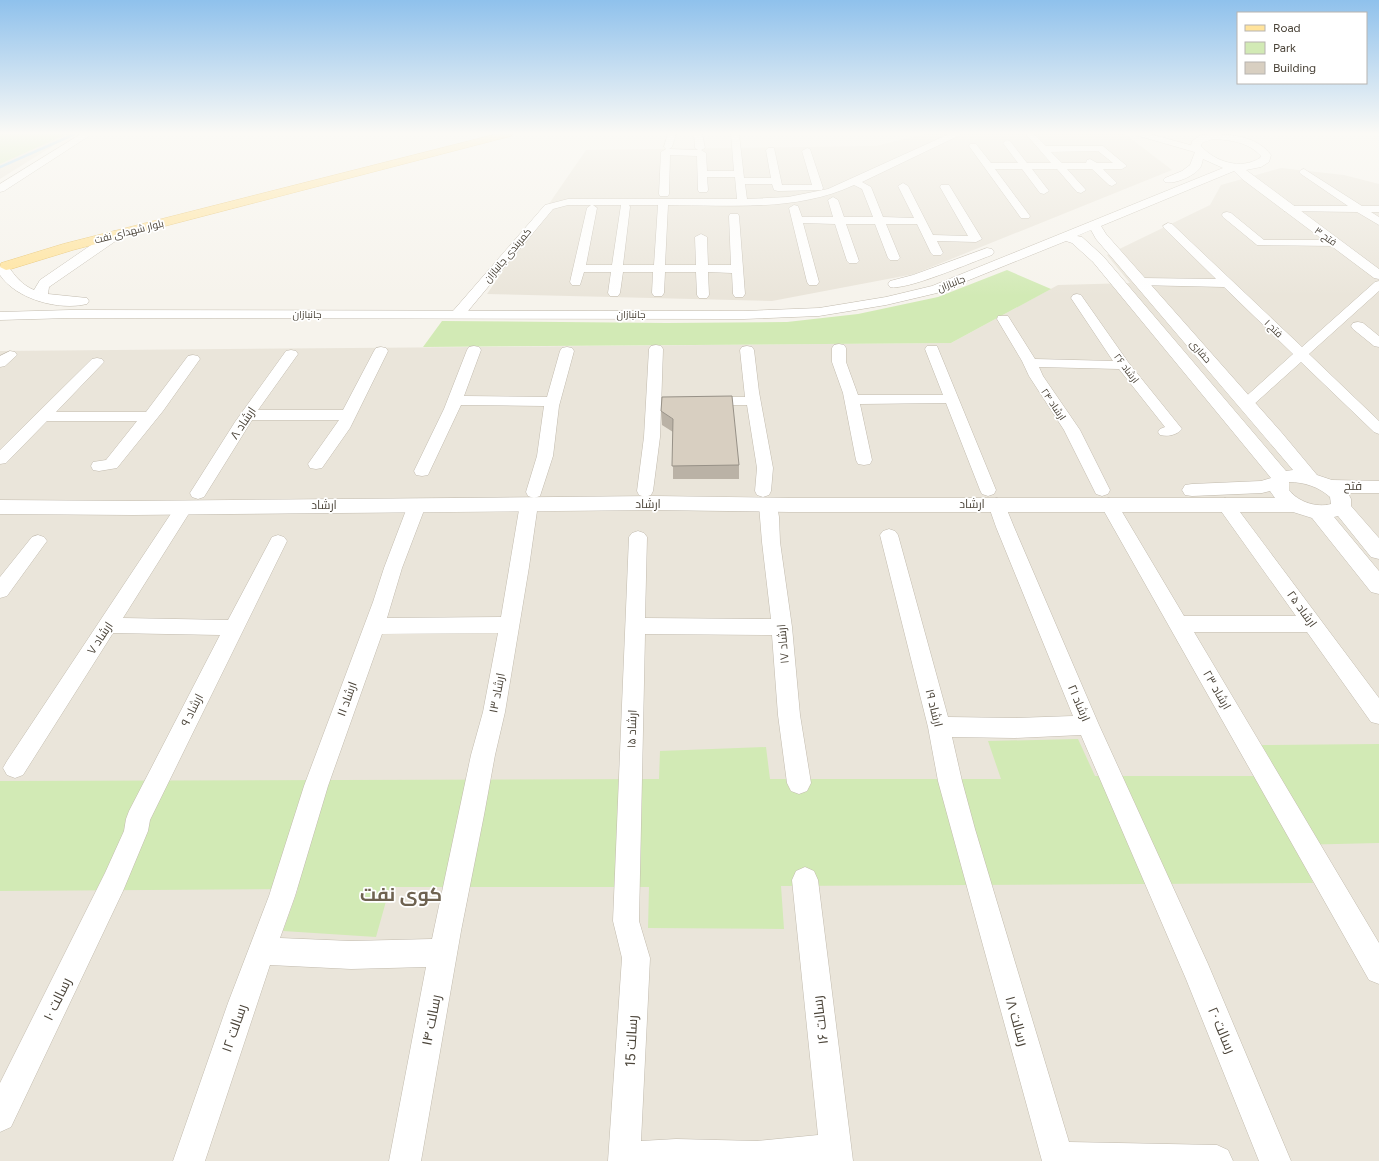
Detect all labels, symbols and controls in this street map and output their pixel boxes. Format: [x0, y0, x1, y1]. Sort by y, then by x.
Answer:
legend [1237, 12, 1367, 84]
text: Road [1273, 21, 1301, 35]
text: Park [1273, 41, 1296, 55]
text: Building [1273, 61, 1316, 75]
street label: بلوار شهدای نفت [93, 217, 165, 246]
street label: فتح ۳ [1312, 224, 1339, 249]
street label: کمربندی جانبازان [481, 225, 534, 285]
street label: جانبازان [935, 272, 967, 295]
street label: جانبازان [292, 308, 322, 321]
street label: جانبازان [616, 308, 646, 321]
street label: فتح ۱ [1262, 316, 1286, 340]
street label: حفاری [1187, 337, 1214, 366]
street label: ارشاد ۲۶ [1111, 351, 1142, 386]
street label: ارشاد ۲۴ [1038, 386, 1069, 423]
street label: ارشاد ۸ [227, 404, 259, 442]
street label: فتح [1344, 479, 1362, 494]
street label: ارشاد [635, 497, 661, 511]
street label: ارشاد [959, 497, 985, 511]
street label: ارشاد [311, 498, 337, 512]
street label: ارشاد ۲۵ [1284, 588, 1320, 630]
street label: ارشاد ۷ [84, 619, 116, 657]
street label: ارشاد ۱۷ [774, 624, 792, 664]
street label: ارشاد ۲۳ [1200, 668, 1234, 712]
street label: ارشاد ۱۳ [486, 672, 508, 714]
street label: ارشاد ۱۱ [334, 680, 360, 718]
street label: ارشاد ۲۱ [1065, 682, 1093, 724]
street label: ارشاد ۱۹ [923, 688, 945, 728]
street label: ارشاد ۹ [178, 691, 206, 729]
street label: ارشاد ۱۵ [624, 709, 640, 749]
district label: کوی نفت [360, 883, 442, 906]
street label: رسالت ۱۰ [40, 975, 75, 1024]
street label: رسالت ۱۴ [418, 993, 445, 1047]
street label: رسالت ۱۸ [1001, 994, 1032, 1048]
street label: رسالت ۱۶ [809, 995, 832, 1045]
street label: رسالت ۱۲ [218, 1002, 251, 1055]
street label: رسالت ٢٠ [1204, 1004, 1239, 1056]
street label: رسالت 15 [622, 1015, 641, 1067]

